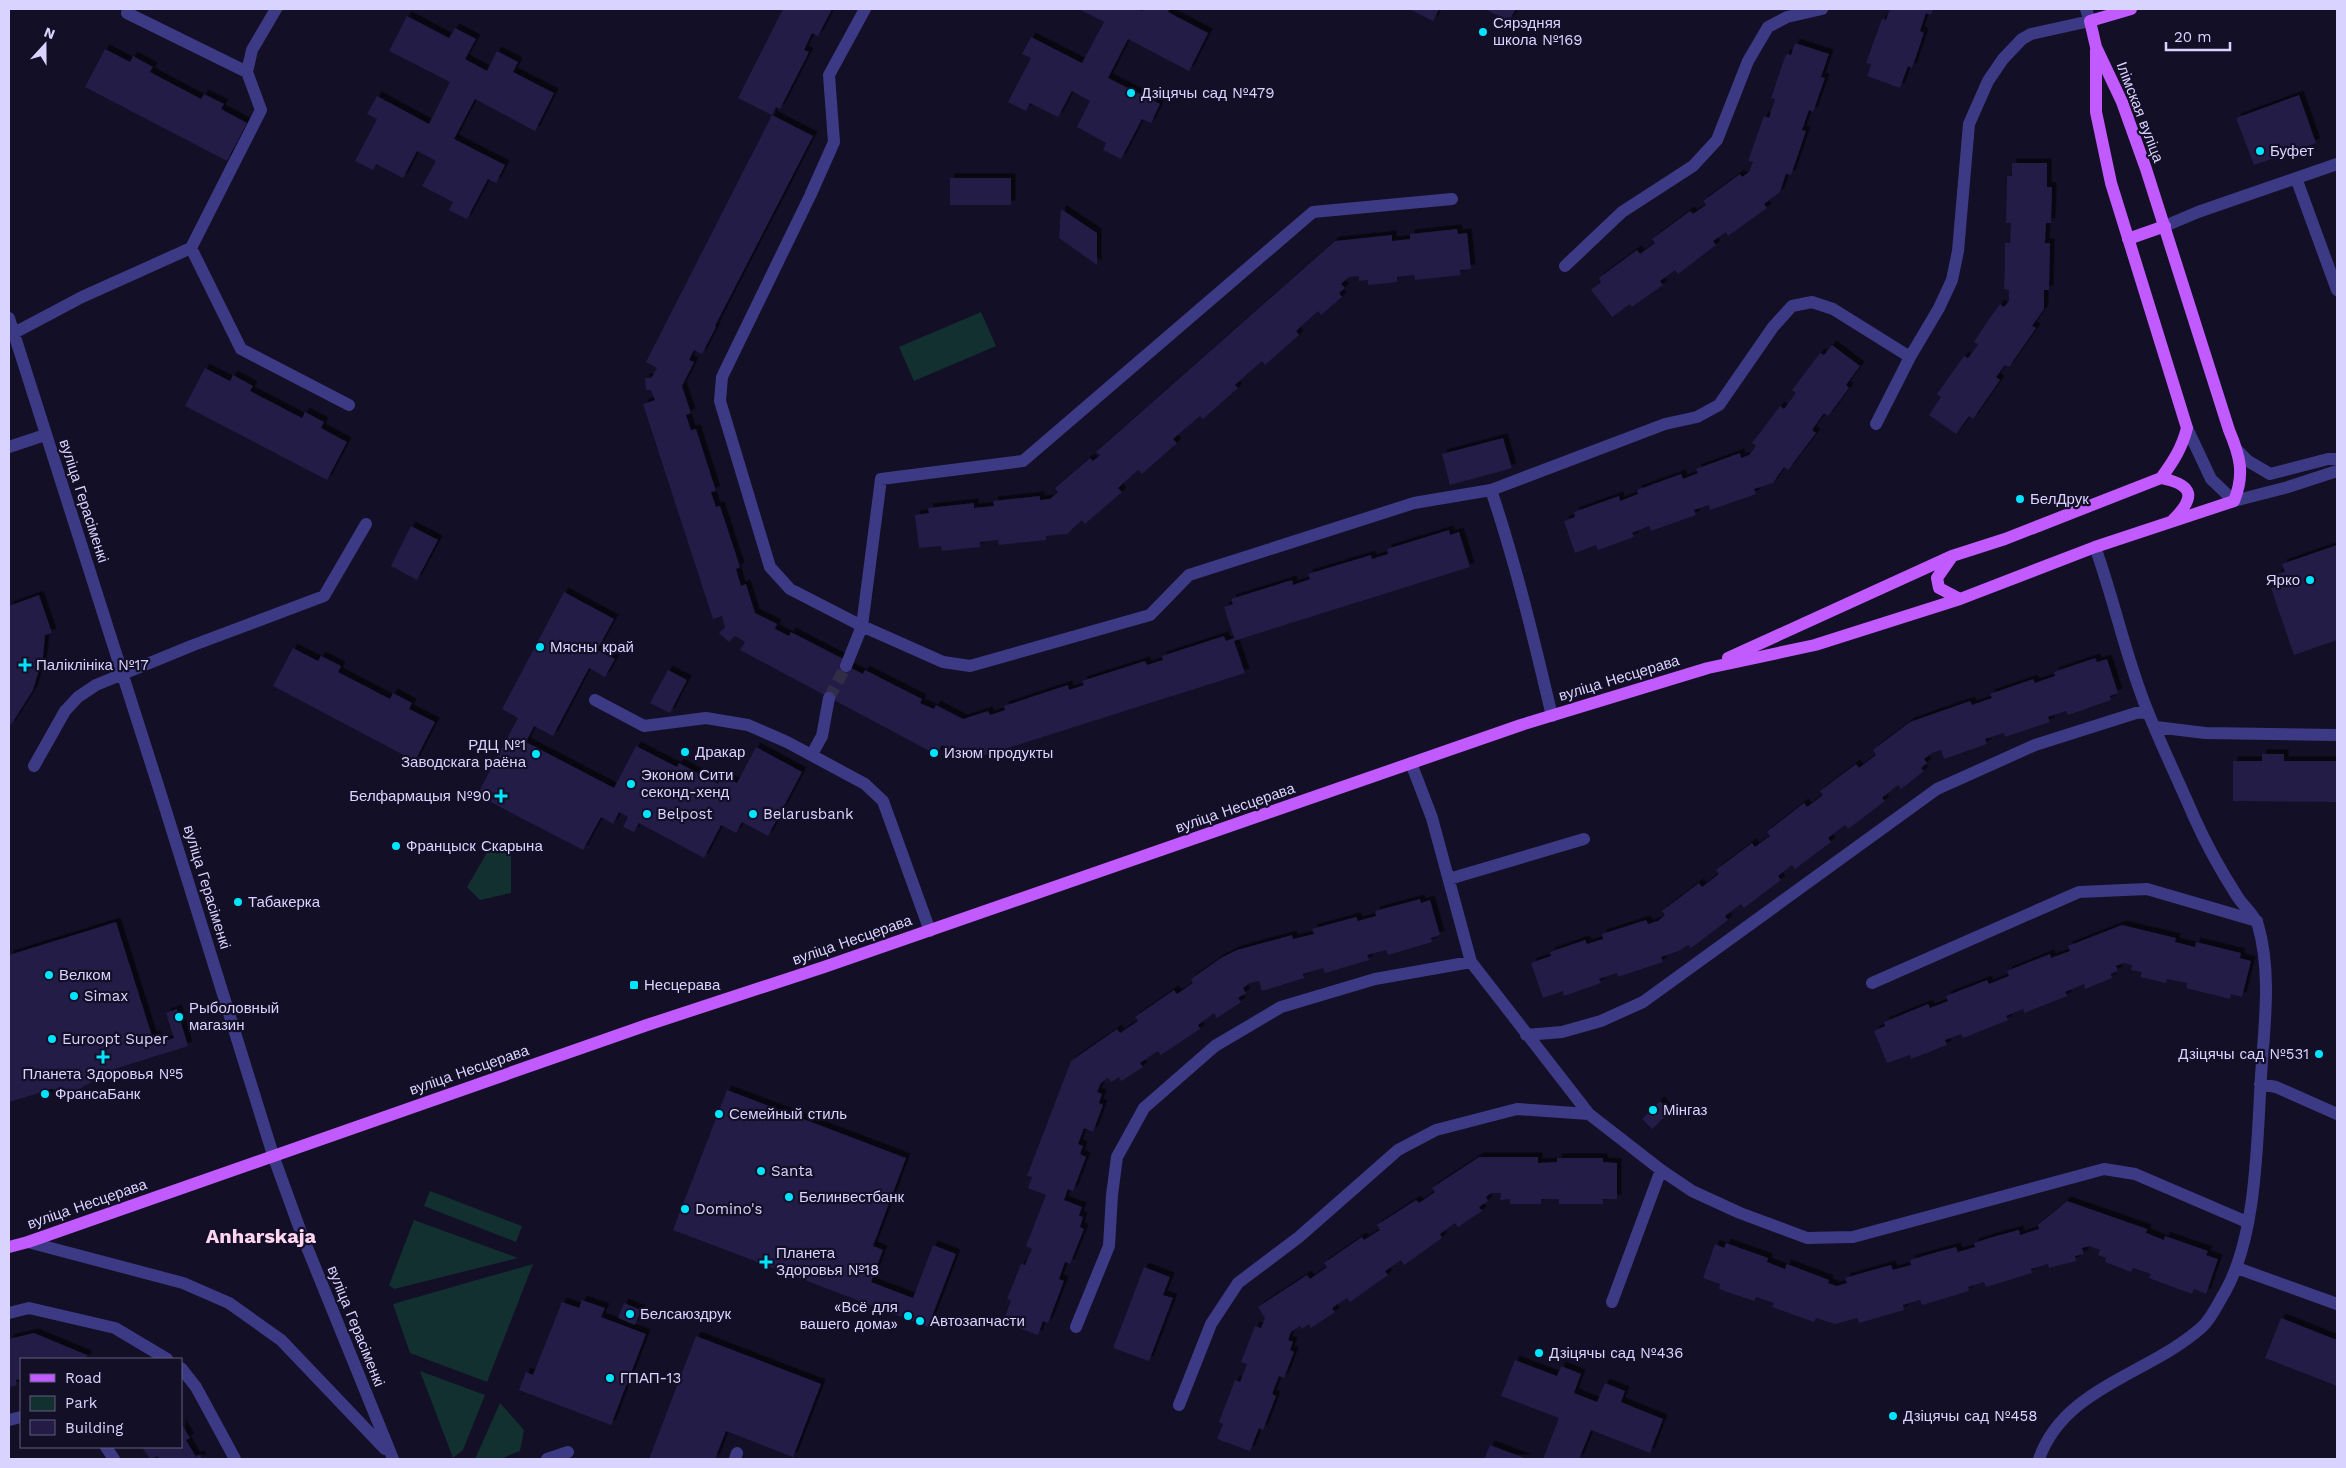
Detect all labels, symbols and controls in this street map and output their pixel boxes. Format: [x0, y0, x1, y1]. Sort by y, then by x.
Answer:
place label: Сярэдняя школа №169 [1493, 14, 1583, 49]
north arrow [20, 20, 70, 70]
scale bar [2166, 20, 2230, 52]
text: N [42, 24, 57, 42]
marker: Сярэдняя школа №169 [1477, 26, 1489, 38]
text: 20 m [2174, 28, 2212, 46]
street label: Ілімская вуліца [2113, 59, 2168, 165]
place label: Дзіцячы сад №479 [1141, 84, 1275, 102]
marker: Дзіцячы сад №479 [1125, 87, 1137, 99]
place label: Буфет [2270, 142, 2314, 160]
marker: Буфет [2254, 145, 2266, 157]
street label: вуліца Герасіменкі [56, 437, 112, 565]
place label: БелДрук [2030, 490, 2089, 508]
marker: БелДрук [2014, 493, 2026, 505]
place label: Ярко [2266, 571, 2300, 589]
marker: Ярко [2304, 574, 2316, 586]
place label: Мясны край [550, 638, 634, 656]
marker: Мясны край [534, 641, 546, 653]
street label: вуліца Несцерава [1556, 651, 1682, 705]
place label: Паліклініка №17 [36, 656, 149, 674]
marker: Паліклініка №17 [18, 658, 32, 672]
place label: РДЦ №1 Заводскага раёна [401, 736, 527, 771]
place label: Дракар [695, 743, 745, 761]
place label: Изюм продукты [944, 744, 1053, 762]
marker: Дракар [679, 746, 691, 758]
marker: Изюм продукты [928, 747, 940, 759]
marker: РДЦ №1 Заводскага раёна [530, 748, 542, 760]
place label: Эконом Сити секонд-хенд [641, 766, 733, 801]
marker: Эконом Сити секонд-хенд [625, 778, 637, 790]
street label: вуліца Несцерава [1173, 779, 1298, 837]
place label: Белфармацыя №90 [349, 787, 491, 805]
marker: Белфармацыя №90 [495, 790, 507, 802]
place label: Belpost [657, 805, 713, 823]
place label: Belarusbank [763, 805, 854, 823]
marker: Belpost [641, 808, 653, 820]
marker: Belarusbank [747, 808, 759, 820]
street label: вуліца Герасіменкі [180, 823, 234, 951]
place label: Францыск Скарына [406, 837, 543, 855]
marker: Францыск Скарына [390, 840, 402, 852]
place label: Табакерка [248, 893, 321, 911]
marker: Табакерка [232, 896, 244, 908]
street label: вуліца Несцерава [790, 911, 915, 969]
place label: Велком [59, 966, 111, 984]
marker: Велком [43, 969, 55, 981]
place label: Несцерава [644, 976, 721, 994]
marker: Несцерава [628, 979, 640, 991]
place label: Simax [84, 987, 128, 1005]
marker: Simax [68, 990, 80, 1002]
place label: Рыболовный магазин [189, 999, 279, 1034]
marker: Рыболовный магазин [173, 1011, 185, 1023]
place label: Euroopt Super [62, 1030, 168, 1048]
marker: Euroopt Super [46, 1033, 58, 1045]
street label: вуліца Несцерава [407, 1041, 532, 1099]
place label: Дзіцячы сад №531 [2178, 1045, 2309, 1063]
marker: Дзіцячы сад №531 [2313, 1048, 2325, 1060]
marker: Планета Здоровья №5 [97, 1051, 109, 1063]
place label: Планета Здоровья №5 [22, 1065, 184, 1083]
place label: ФрансаБанк [55, 1085, 141, 1103]
marker: ФрансаБанк [39, 1088, 51, 1100]
place label: Мінгаз [1663, 1101, 1707, 1119]
marker: Мінгаз [1647, 1104, 1659, 1116]
place label: Семейный стиль [729, 1105, 847, 1123]
marker: Семейный стиль [713, 1108, 725, 1120]
place label: Santa [771, 1162, 813, 1180]
marker: Santa [755, 1165, 767, 1177]
street label: вуліца Несцерава [25, 1175, 150, 1233]
place label: Белинвестбанк [799, 1188, 904, 1206]
marker: Белинвестбанк [783, 1191, 795, 1203]
place label: Domino's [695, 1200, 762, 1218]
marker: Domino's [679, 1203, 691, 1215]
district label: Anharskaja [206, 1224, 317, 1248]
place label: Планета Здоровья №18 [776, 1244, 879, 1279]
marker: Планета Здоровья №18 [760, 1256, 772, 1268]
street label: вуліца Герасіменкі [324, 1263, 388, 1389]
place label: «Всё для вашего дома» [800, 1298, 898, 1333]
place label: Белсаюздрук [640, 1305, 732, 1323]
marker: Белсаюздрук [624, 1308, 636, 1320]
marker: «Всё для вашего дома» [902, 1310, 914, 1322]
place label: Автозапчасти [930, 1312, 1025, 1330]
marker: Автозапчасти [914, 1315, 926, 1327]
place label: Дзіцячы сад №436 [1549, 1344, 1683, 1362]
marker: Дзіцячы сад №436 [1533, 1347, 1545, 1359]
legend [20, 1358, 182, 1448]
text: Road [65, 1369, 102, 1387]
place label: ГПАП-13 [620, 1369, 681, 1387]
marker: ГПАП-13 [604, 1372, 616, 1384]
text: Park [65, 1394, 98, 1412]
place label: Дзіцячы сад №458 [1903, 1407, 2038, 1425]
marker: Дзіцячы сад №458 [1887, 1410, 1899, 1422]
text: Building [65, 1419, 123, 1437]

